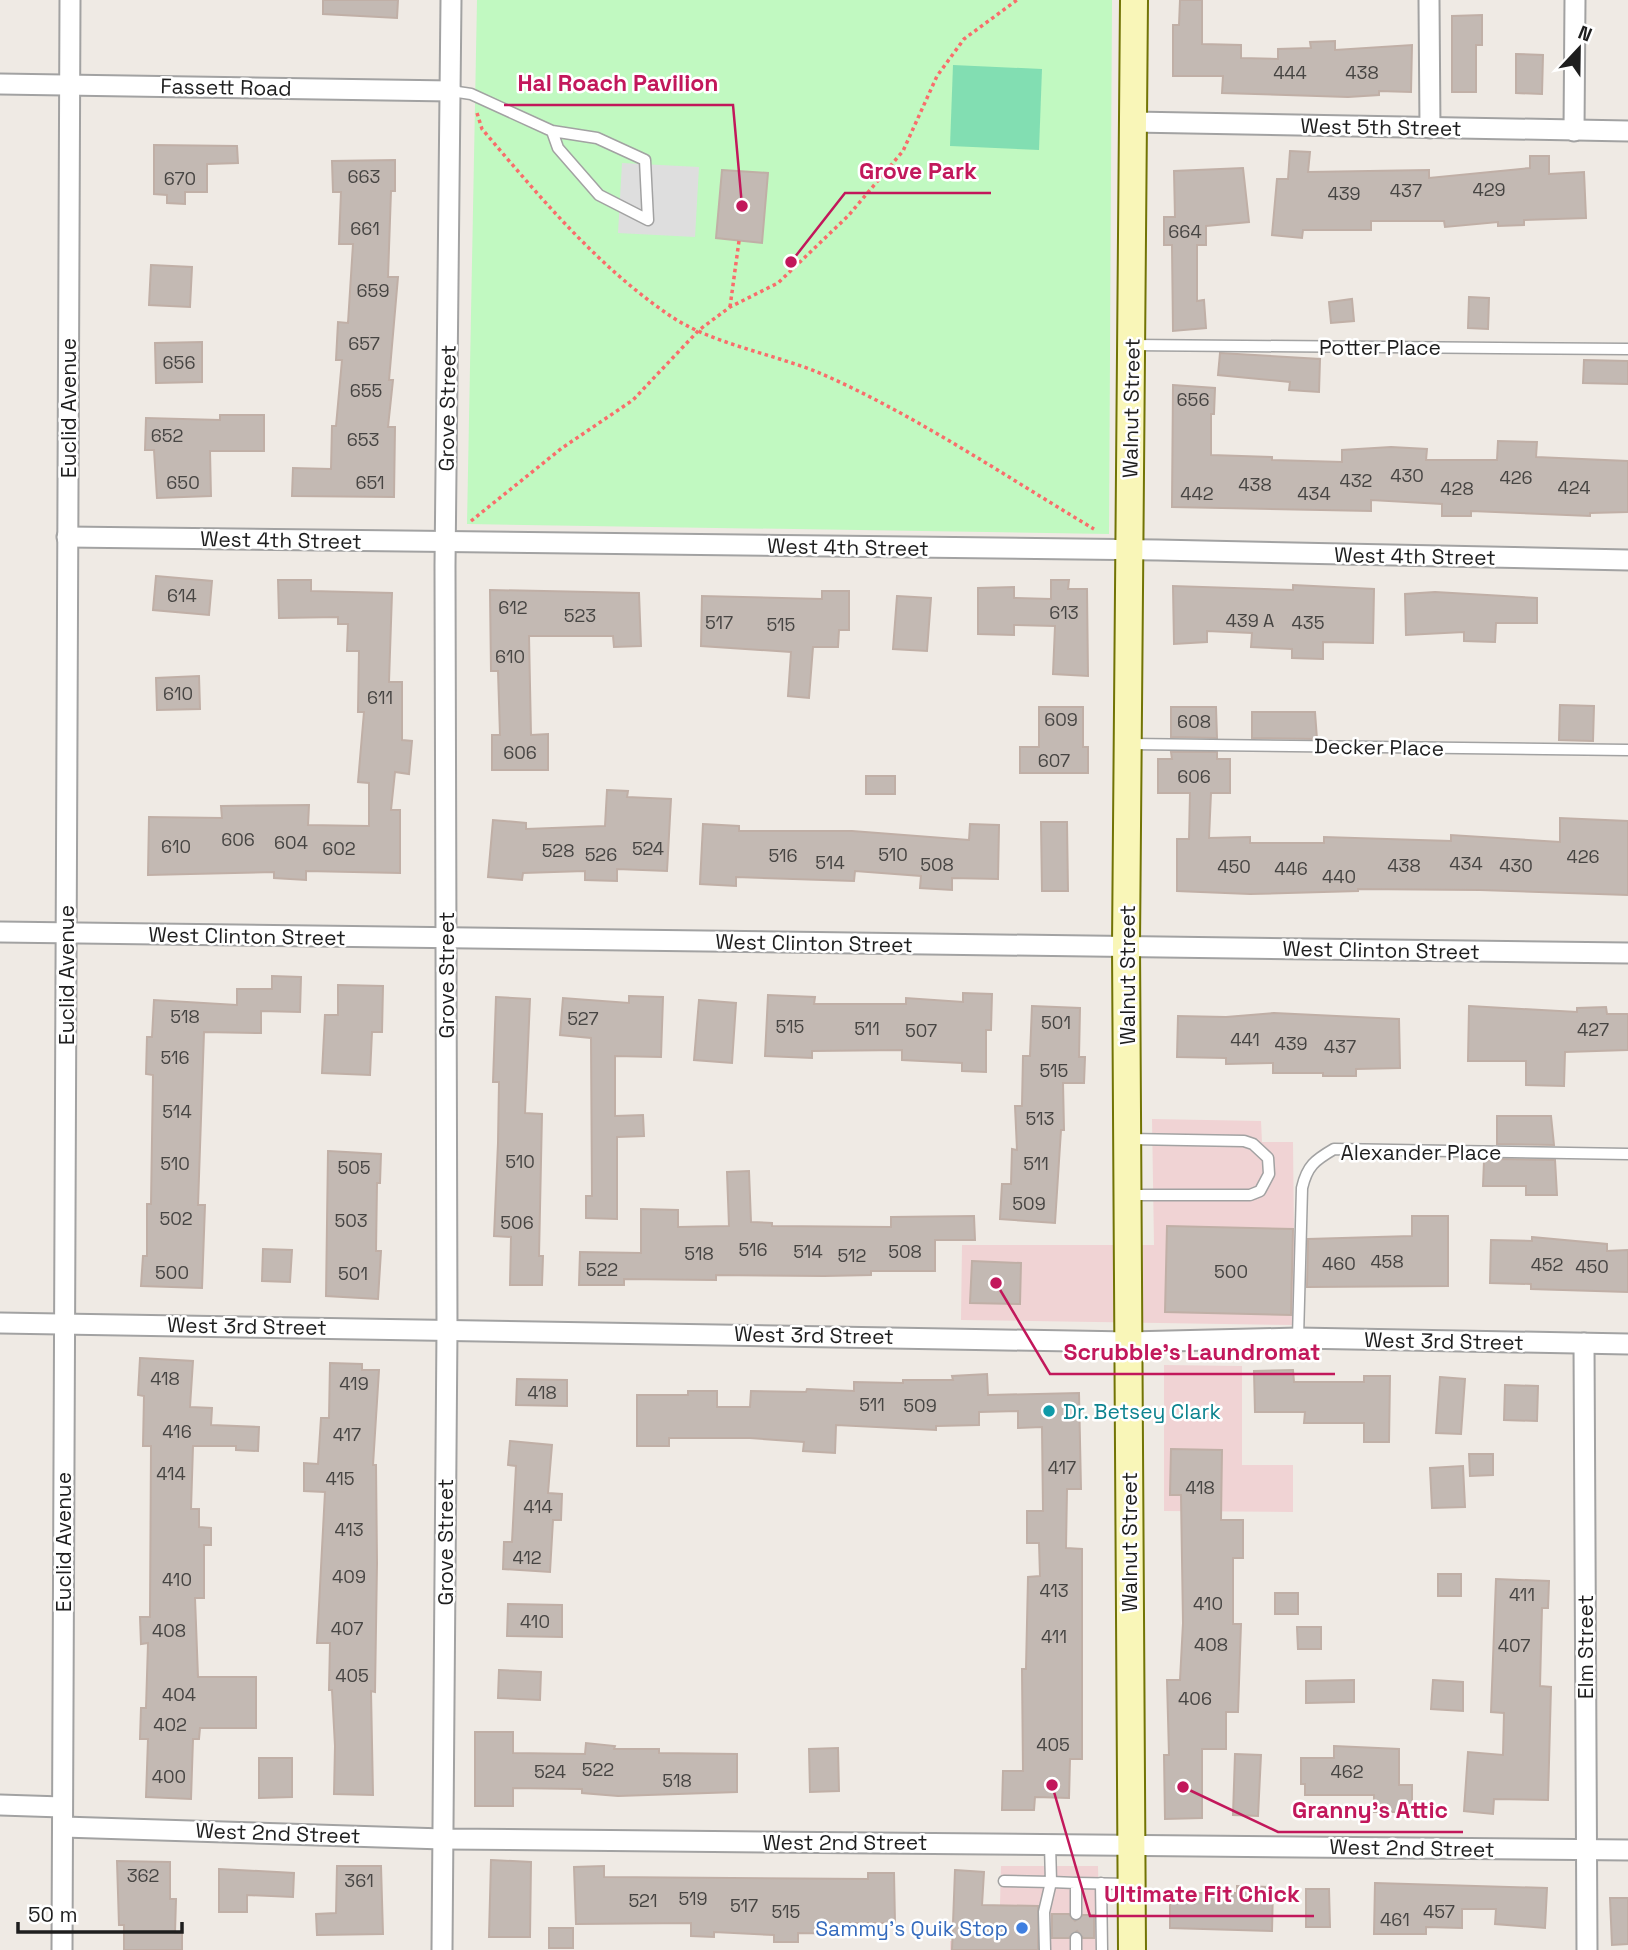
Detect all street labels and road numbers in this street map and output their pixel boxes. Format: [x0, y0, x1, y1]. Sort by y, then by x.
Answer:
street label: Fassett Road [160, 72, 292, 102]
street label: West 5th Street [1300, 112, 1462, 142]
street label: Potter Place [1319, 334, 1441, 361]
street label: Euclid Avenue [55, 338, 82, 478]
street label: Walnut Street [1116, 338, 1146, 478]
street label: Grove Street [432, 344, 462, 472]
street label: West 4th Street [200, 525, 362, 555]
street label: West 4th Street [767, 532, 929, 562]
street label: West 4th Street [1334, 541, 1496, 571]
street label: Decker Place [1314, 732, 1444, 762]
street label: Euclid Avenue [53, 905, 80, 1045]
street label: Walnut Street [1114, 905, 1141, 1045]
street label: Grove Street [433, 912, 460, 1038]
street label: West Clinton Street [148, 921, 346, 951]
street label: West Clinton Street [715, 928, 913, 958]
street label: West Clinton Street [1282, 935, 1480, 965]
street label: Alexander Place [1340, 1139, 1502, 1166]
street label: West 3rd Street [167, 1311, 327, 1341]
street label: West 3rd Street [734, 1320, 894, 1350]
street label: West 3rd Street [1364, 1326, 1524, 1356]
street label: Euclid Avenue [50, 1472, 77, 1612]
street label: Walnut Street [1116, 1472, 1143, 1612]
street label: Grove Street [432, 1479, 459, 1605]
street label: Elm Street [1572, 1595, 1599, 1699]
street label: West 2nd Street [195, 1817, 361, 1849]
street label: West 2nd Street [762, 1829, 928, 1856]
street label: West 2nd Street [1329, 1833, 1495, 1863]

